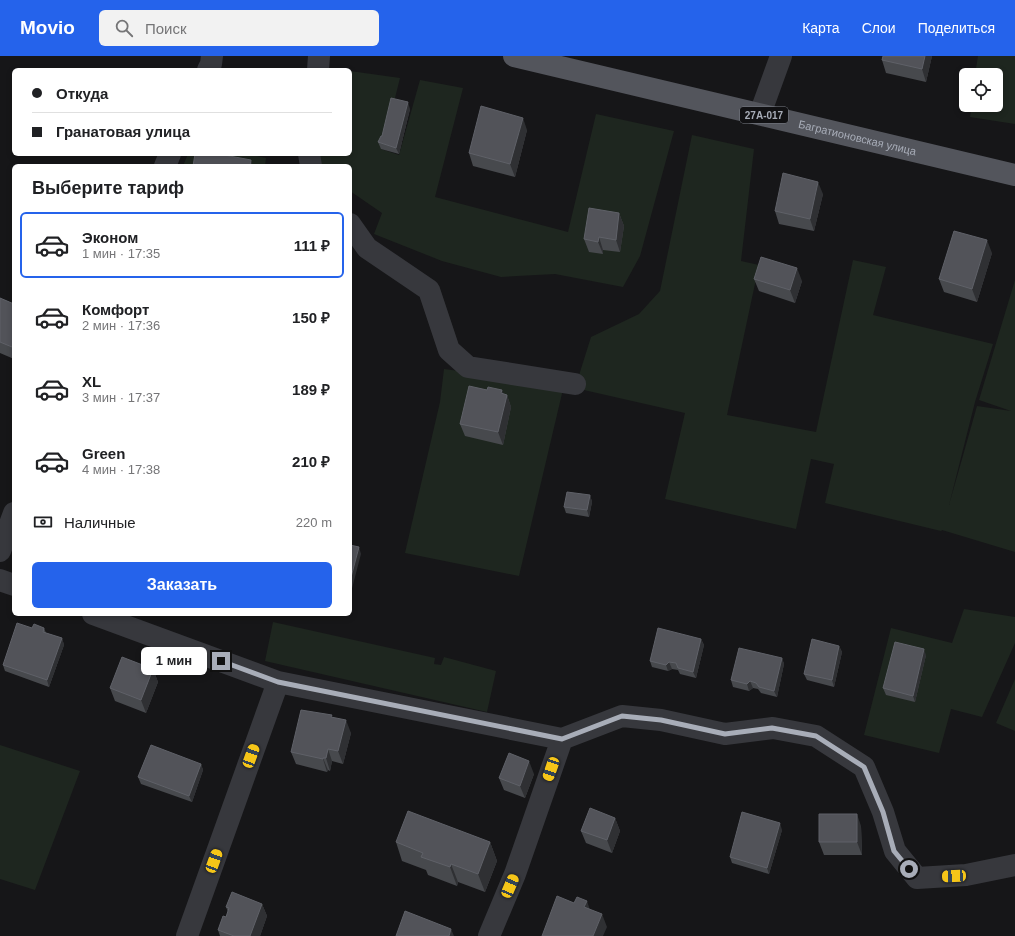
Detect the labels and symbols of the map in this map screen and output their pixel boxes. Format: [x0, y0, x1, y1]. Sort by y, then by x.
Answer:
road number: 27А-017 [740, 107, 788, 123]
street label: Багратионовская улица [797, 118, 918, 158]
callout: 1 мин [141, 647, 207, 675]
route end [212, 652, 230, 670]
car [241, 743, 261, 769]
car [541, 756, 561, 782]
car [204, 848, 224, 874]
route start [900, 860, 918, 878]
car [942, 869, 966, 883]
car [500, 873, 520, 899]

